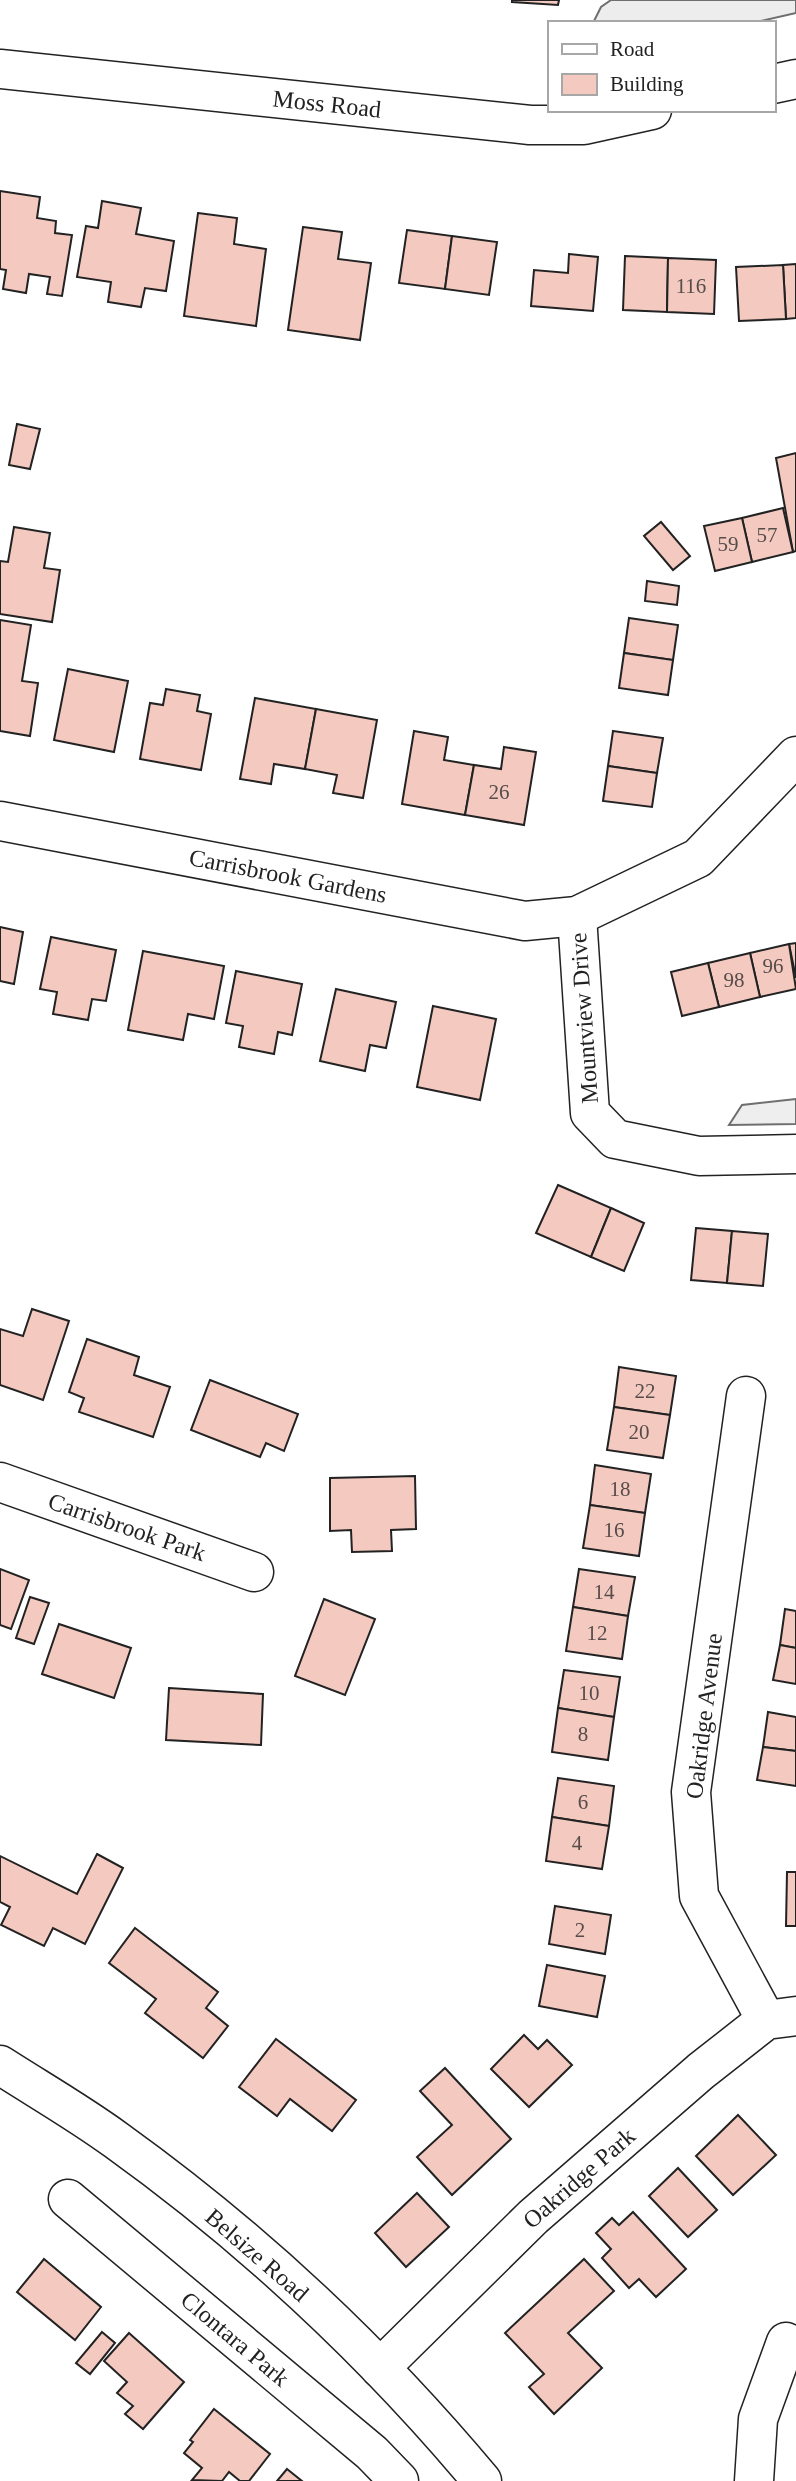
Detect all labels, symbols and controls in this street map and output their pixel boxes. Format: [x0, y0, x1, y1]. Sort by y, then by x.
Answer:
legend [548, 21, 775, 112]
text: Road [610, 37, 655, 61]
text: Building [610, 72, 684, 96]
street label: Moss Road [272, 85, 382, 123]
house number: 116 [676, 274, 706, 298]
house number: 57 [757, 523, 778, 547]
house number: 59 [718, 532, 739, 556]
house number: 26 [489, 780, 510, 804]
street label: Carrisbrook Gardens [187, 844, 389, 908]
street label: Mountview Drive [565, 932, 603, 1104]
house number: 96 [763, 954, 784, 978]
house number: 98 [724, 968, 745, 992]
house number: 22 [635, 1379, 656, 1403]
house number: 20 [629, 1420, 650, 1444]
house number: 18 [610, 1477, 631, 1501]
street label: Carrisbrook Park [45, 1488, 209, 1566]
house number: 16 [604, 1518, 625, 1542]
house number: 14 [594, 1580, 615, 1604]
house number: 12 [587, 1621, 608, 1645]
street label: Oakridge Avenue [681, 1632, 727, 1800]
house number: 10 [579, 1681, 600, 1705]
house number: 8 [578, 1722, 588, 1746]
house number: 6 [578, 1790, 588, 1814]
house number: 4 [572, 1831, 583, 1855]
house number: 2 [575, 1918, 585, 1942]
street label: Oakridge Park [518, 2122, 640, 2234]
street label: Belsize Road [200, 2203, 314, 2307]
street label: Clontara Park [176, 2286, 294, 2392]

